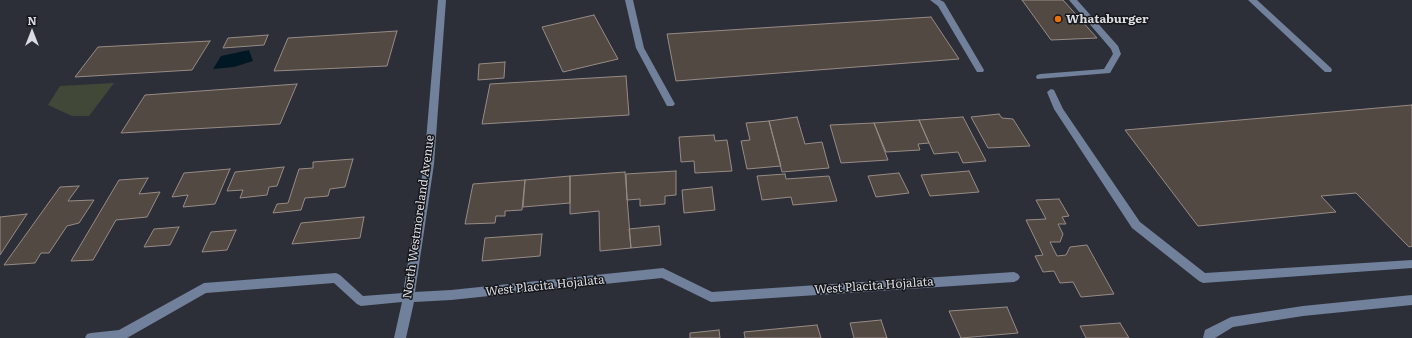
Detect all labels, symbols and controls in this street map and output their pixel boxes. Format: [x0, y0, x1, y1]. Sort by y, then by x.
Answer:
north arrow [12, 12, 52, 52]
text: N [27, 12, 37, 28]
place label: Whataburger [1066, 12, 1148, 26]
marker: Whataburger [1053, 14, 1063, 24]
street label: North Westmoreland Avenue [400, 134, 438, 300]
street label: West Placita Hojalata [485, 273, 605, 299]
street label: West Placita Hojalata [814, 275, 934, 297]

